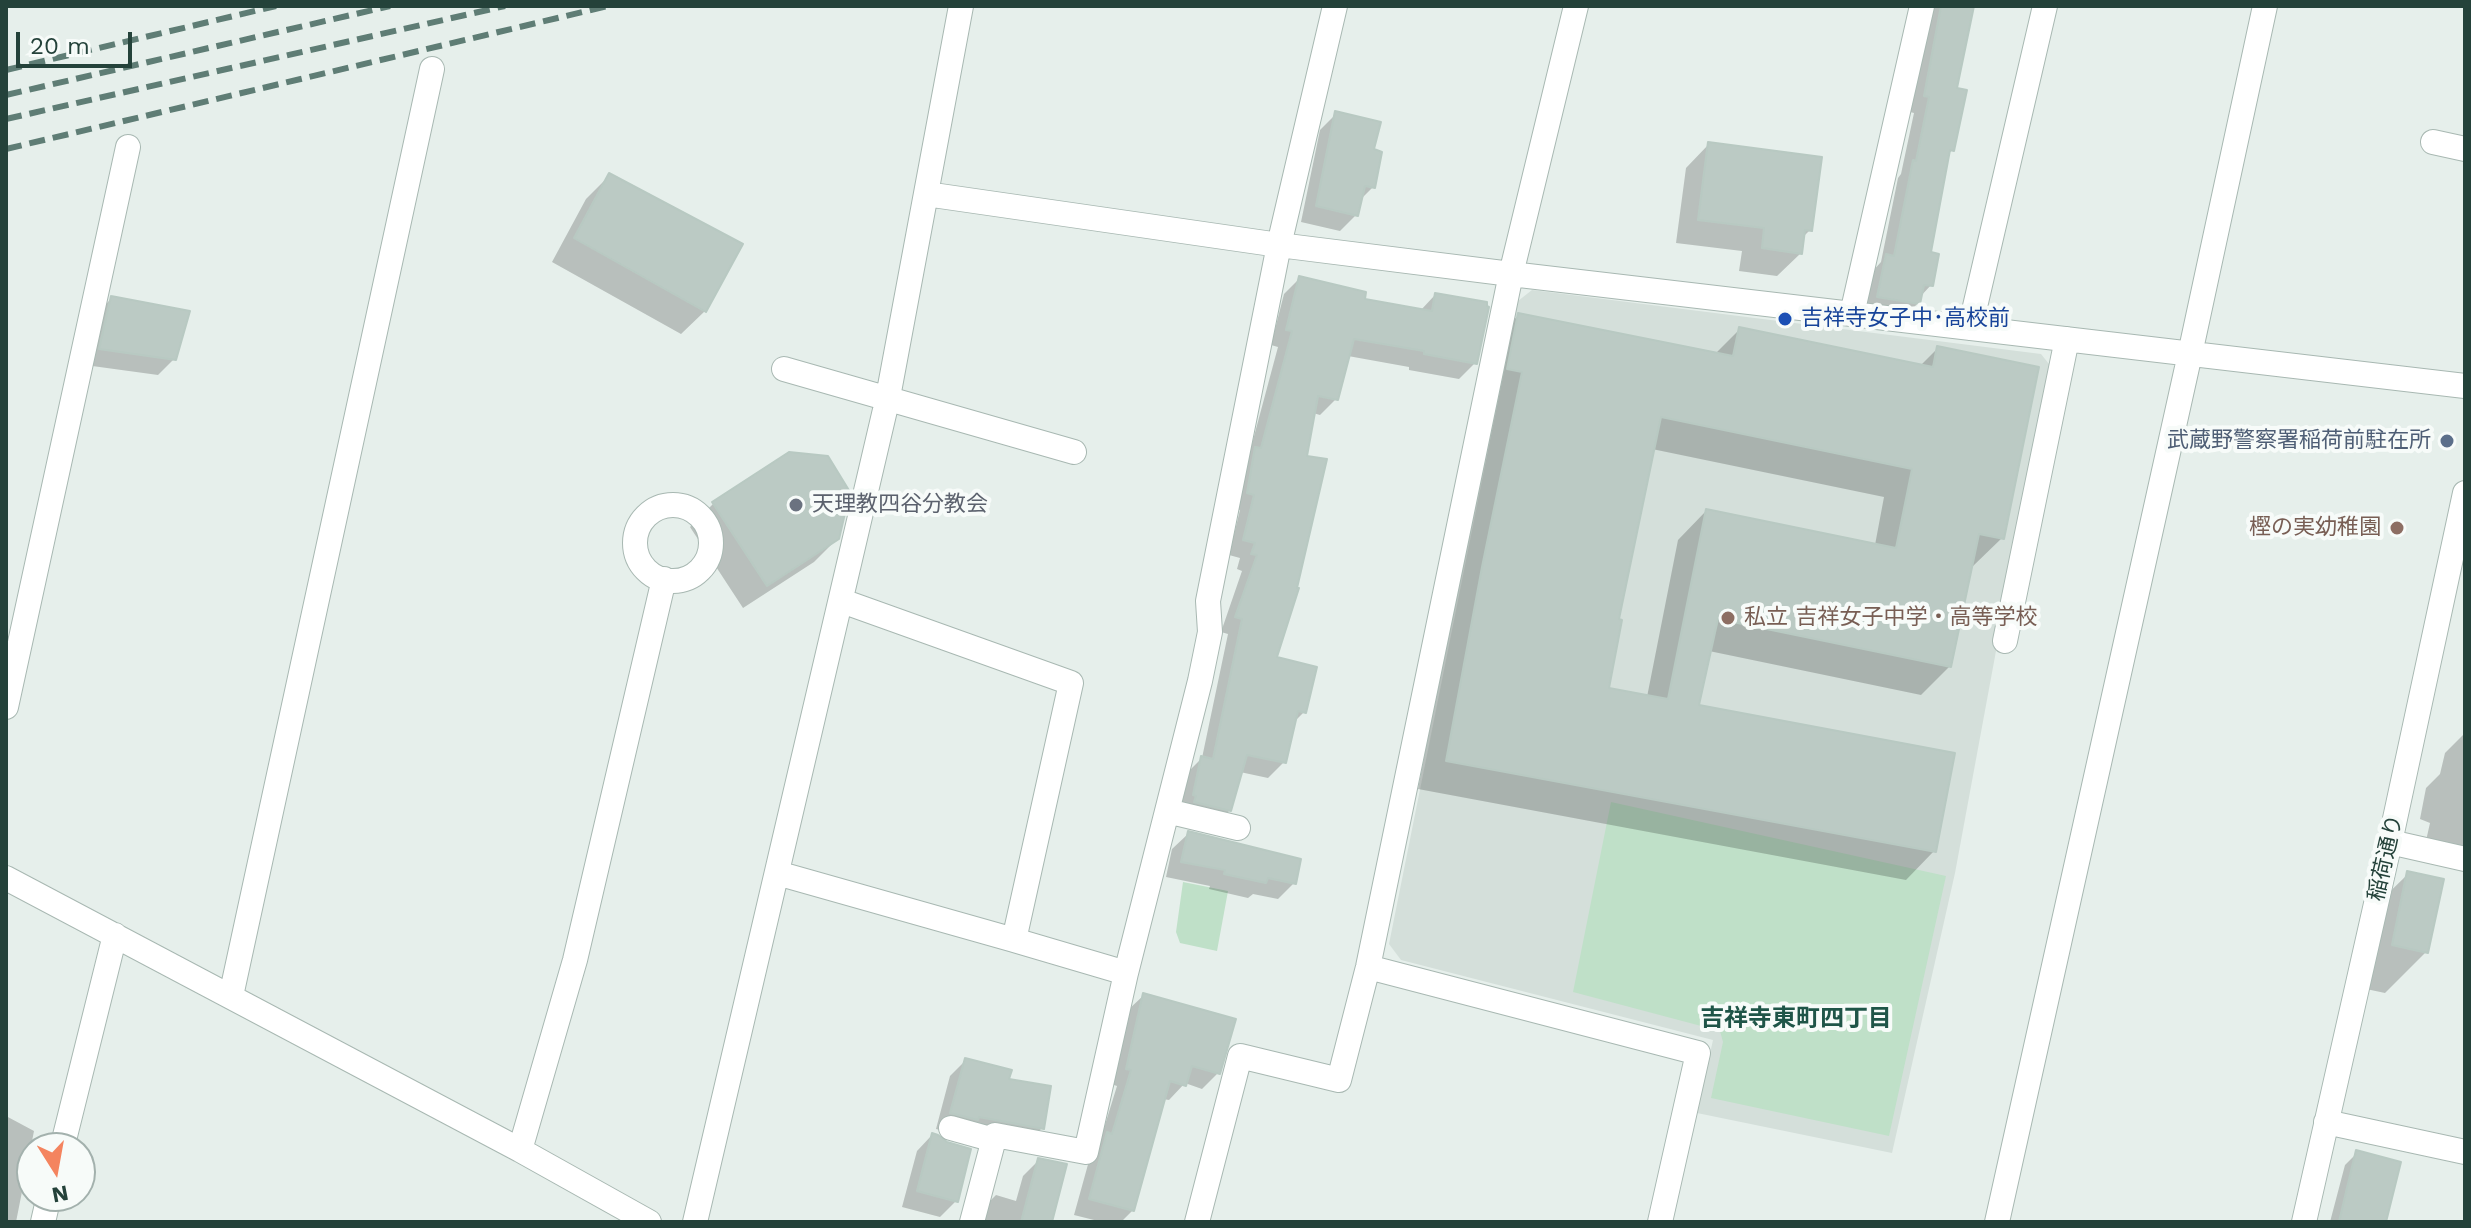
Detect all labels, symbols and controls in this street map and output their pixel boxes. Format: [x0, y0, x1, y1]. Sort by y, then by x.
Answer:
scale bar [20, 16, 136, 66]
text: 20 m [30, 32, 90, 60]
place label: 吉祥寺女子中･高校前 [1801, 306, 2010, 332]
marker: 吉祥寺女子中･高校前 [1776, 310, 1794, 328]
place label: 武蔵野警察署稲荷前駐在所 [2167, 428, 2431, 454]
marker: 武蔵野警察署稲荷前駐在所 [2438, 432, 2456, 450]
place label: 天理教四谷分教会 [812, 492, 988, 518]
marker: 天理教四谷分教会 [787, 496, 805, 514]
place label: 樫の実幼稚園 [2249, 515, 2381, 541]
marker: 樫の実幼稚園 [2388, 519, 2406, 537]
place label: 私立 吉祥女子中学・高等学校 [1744, 605, 2038, 631]
marker: 私立 吉祥女子中学・高等学校 [1719, 609, 1737, 627]
street label: 稲荷通り [2363, 812, 2409, 904]
district label: 吉祥寺東町四丁目 [1700, 1005, 1892, 1033]
north arrow [16, 1132, 96, 1212]
text: N [50, 1180, 71, 1208]

